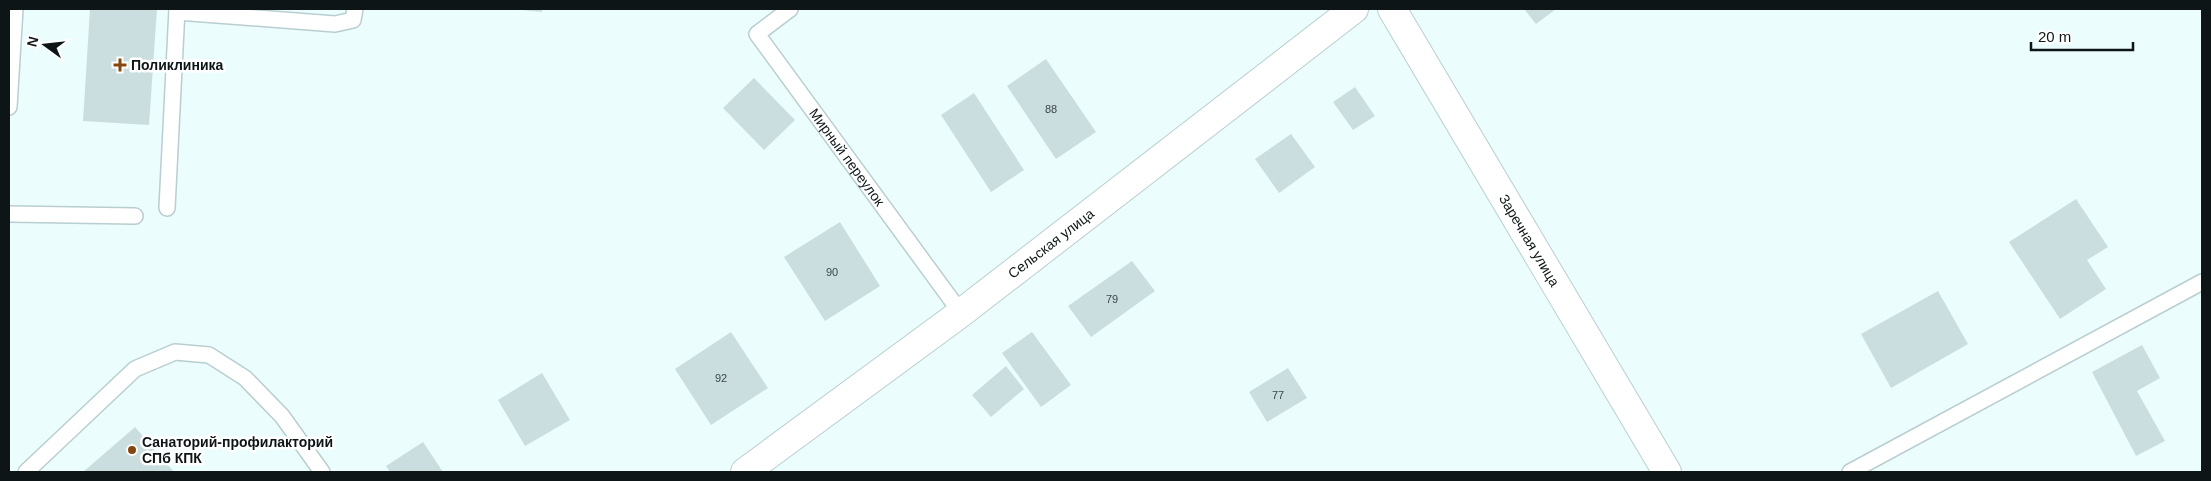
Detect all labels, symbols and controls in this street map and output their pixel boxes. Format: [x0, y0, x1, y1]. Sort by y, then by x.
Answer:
north arrow [20, 20, 70, 70]
scale bar [2031, 20, 2134, 52]
text: 20 m [2038, 28, 2071, 45]
text: N [23, 35, 41, 49]
place label: Поликлиника [131, 57, 224, 73]
marker: Поликлиника [113, 58, 127, 72]
house number: 88 [1045, 103, 1057, 115]
street label: Мирный переулок [806, 105, 888, 210]
street label: Заречная улица [1496, 191, 1563, 289]
street label: Сельская улица [1005, 205, 1097, 282]
house number: 90 [826, 266, 838, 278]
house number: 79 [1106, 293, 1118, 305]
house number: 92 [715, 372, 727, 384]
house number: 77 [1272, 389, 1284, 401]
place label: Санаторий-профилакторий СПб КПК [142, 434, 333, 466]
marker: Санаторий-профилакторий СПб КПК [126, 444, 138, 456]

